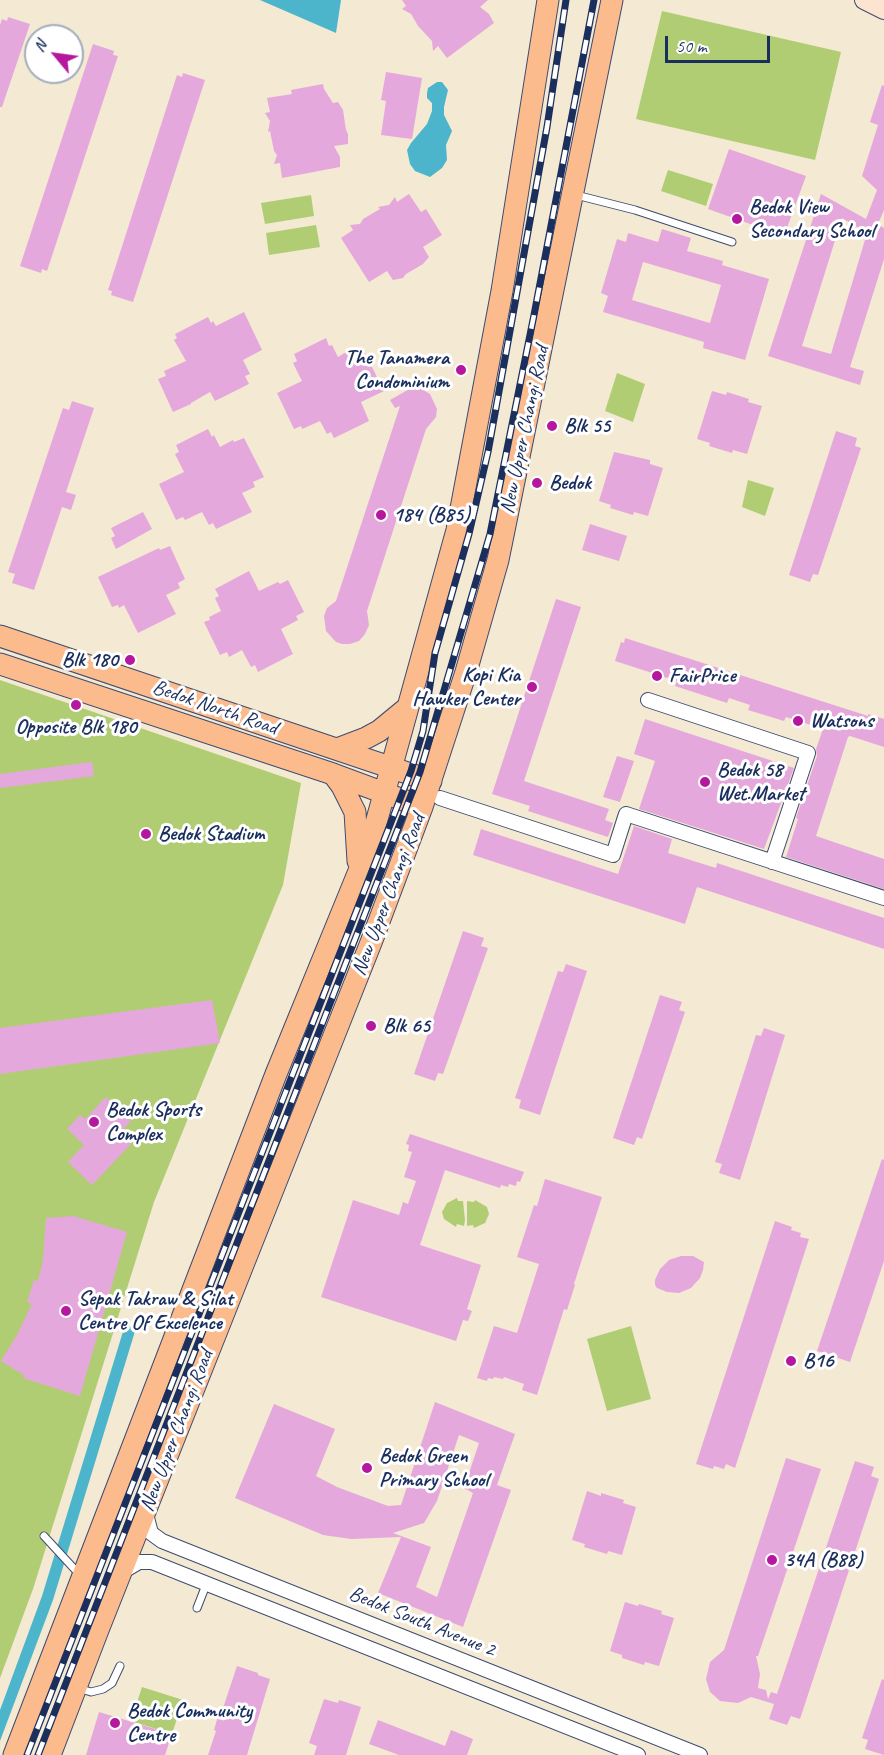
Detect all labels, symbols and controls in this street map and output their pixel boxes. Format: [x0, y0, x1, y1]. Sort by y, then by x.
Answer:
north arrow [24, 24, 84, 84]
scale bar [668, 24, 773, 62]
text: 50 m [676, 35, 707, 57]
text: N [29, 37, 51, 55]
place label: Bedok View Secondary School [749, 194, 874, 244]
marker: Bedok View Secondary School [730, 212, 744, 226]
street label: New Upper Changi Road [495, 344, 555, 516]
place label: The Tanamera Condominium [345, 345, 449, 395]
marker: The Tanamera Condominium [454, 363, 468, 377]
place label: Blk 55 [564, 413, 610, 439]
marker: Blk 55 [545, 419, 559, 433]
place label: Bedok [549, 470, 591, 496]
marker: Bedok [530, 476, 544, 490]
place label: 184 (B85) [393, 502, 470, 528]
marker: 184 (B85) [374, 508, 388, 522]
place label: Blk 180 [62, 647, 118, 673]
marker: Blk 180 [123, 653, 137, 667]
place label: Kopi Kia Hawker Center [412, 662, 520, 712]
place label: FairPrice [669, 663, 735, 689]
marker: FairPrice [650, 669, 664, 683]
street label: Bedok North Road [149, 675, 281, 741]
marker: Kopi Kia Hawker Center [525, 680, 539, 694]
marker: Opposite Blk 180 [69, 698, 83, 712]
place label: Watsons [810, 708, 873, 734]
place label: Opposite Blk 180 [15, 714, 137, 740]
marker: Watsons [791, 714, 805, 728]
place label: Bedok 58 Wet.Market [717, 757, 805, 807]
marker: Bedok 58 Wet.Market [698, 775, 712, 789]
street label: New Upper Changi Road [347, 811, 431, 979]
place label: Bedok Stadium [158, 821, 264, 847]
marker: Bedok Stadium [139, 827, 153, 841]
place label: Blk 65 [383, 1013, 430, 1039]
marker: Blk 65 [364, 1019, 378, 1033]
place label: Bedok Sports Complex [106, 1097, 201, 1147]
marker: Bedok Sports Complex [87, 1115, 101, 1129]
place label: Sepak Takraw & Silat Centre Of Excelence [78, 1286, 233, 1336]
marker: Sepak Takraw & Silat Centre Of Excelence [59, 1304, 73, 1318]
street label: New Upper Changi Road [135, 1347, 219, 1515]
place label: B16 [803, 1348, 833, 1374]
marker: B16 [784, 1354, 798, 1368]
place label: Bedok Green Primary School [379, 1443, 488, 1493]
marker: Bedok Green Primary School [360, 1461, 374, 1475]
place label: 34A (B88) [784, 1547, 862, 1573]
marker: 34A (B88) [765, 1553, 779, 1567]
street label: Bedok South Avenue 2 [345, 1581, 499, 1663]
place label: Bedok Community Centre [127, 1698, 252, 1748]
marker: Bedok Community Centre [108, 1716, 122, 1730]

